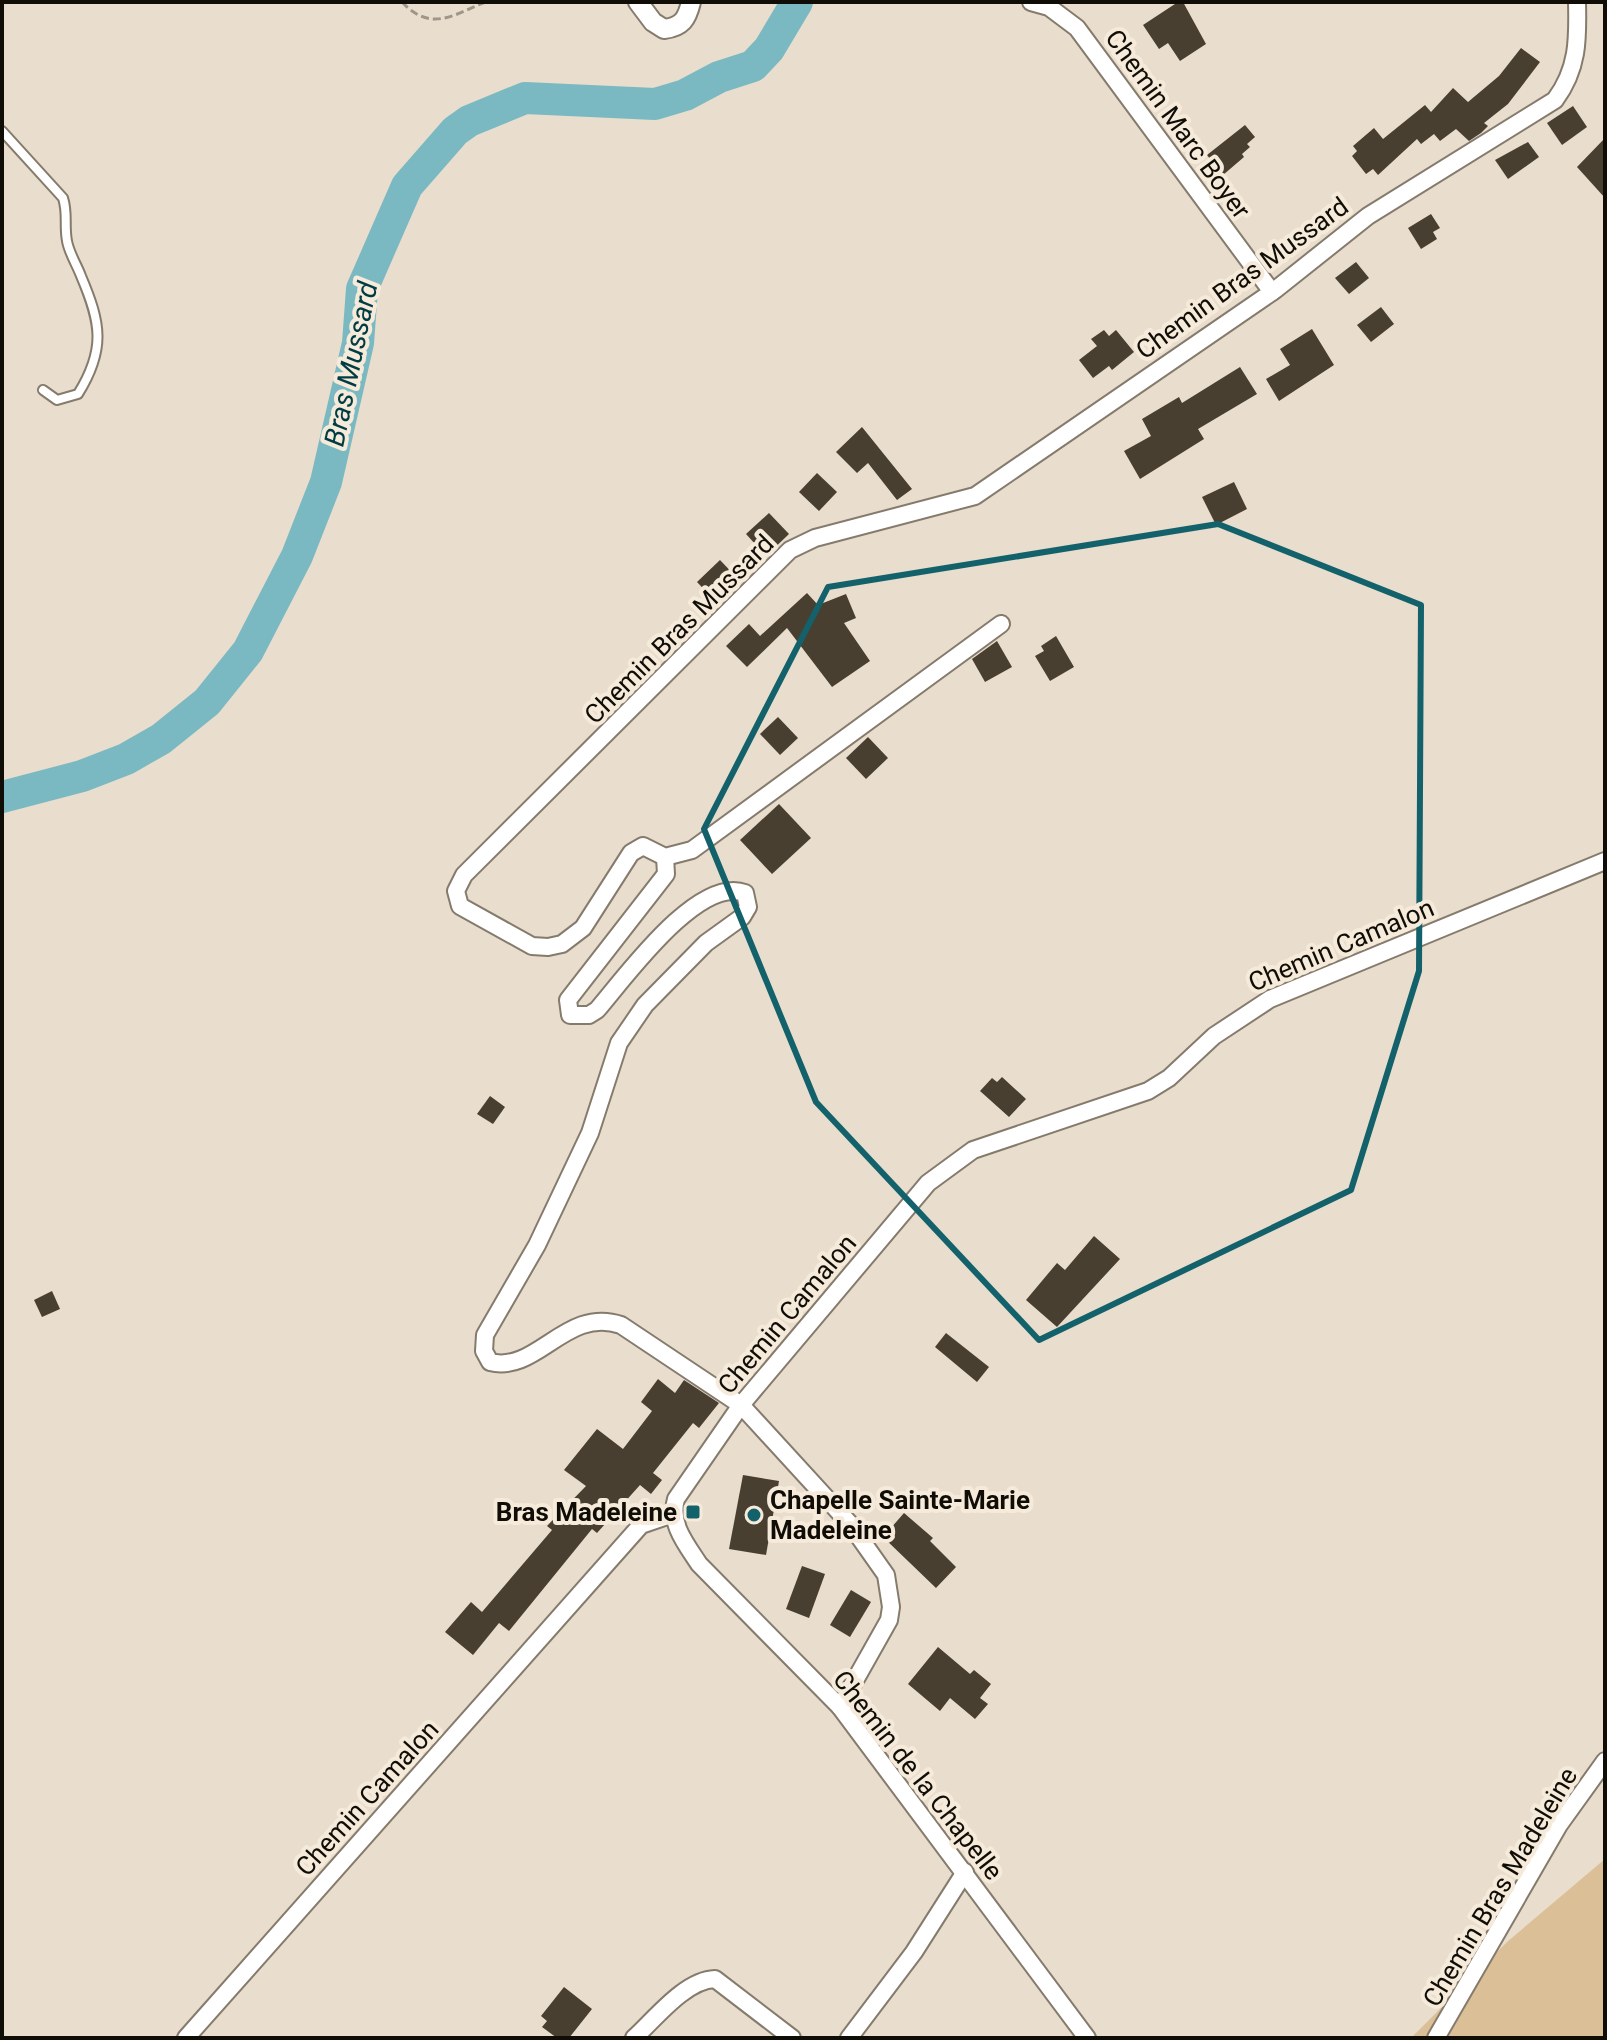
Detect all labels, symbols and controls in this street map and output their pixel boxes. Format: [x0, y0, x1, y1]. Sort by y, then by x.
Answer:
street label: Chemin Marc Boyer [1099, 24, 1257, 224]
street label: Chemin Bras Mussard [1130, 191, 1354, 365]
water label: Bras Mussard [317, 278, 385, 449]
street label: Chemin Bras Mussard [578, 528, 780, 730]
street label: Chemin Camalon [1244, 892, 1438, 998]
street label: Chemin Camalon [712, 1228, 862, 1400]
place label: Chapelle Sainte-Marie Madeleine [770, 1485, 1030, 1545]
place label: Bras Madeleine [496, 1497, 677, 1527]
marker: Bras Madeleine [684, 1503, 702, 1521]
marker: Chapelle Sainte-Marie Madeleine [745, 1506, 763, 1524]
street label: Chemin de la Chapelle [827, 1665, 1009, 1885]
street label: Chemin Camalon [289, 1714, 445, 1882]
street label: Chemin Bras Madeleine [1417, 1762, 1583, 2012]

